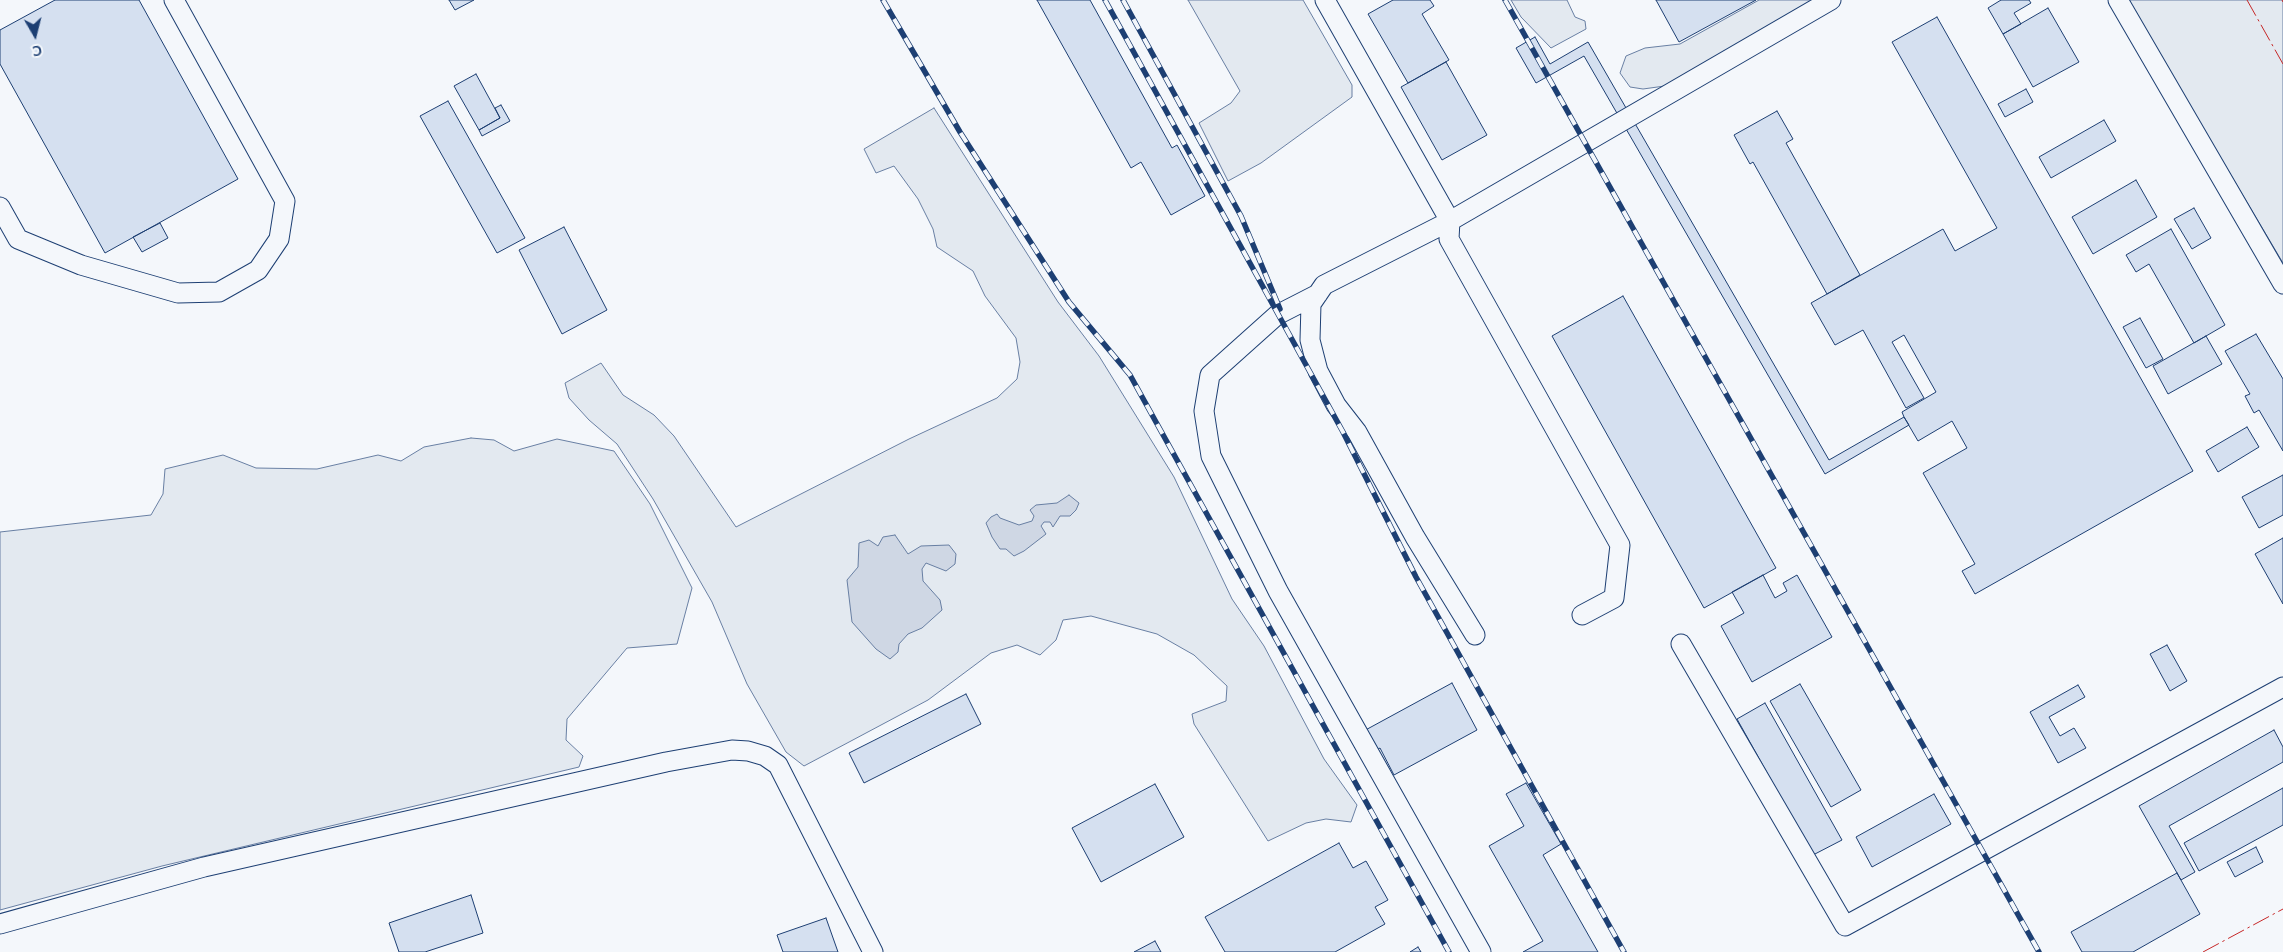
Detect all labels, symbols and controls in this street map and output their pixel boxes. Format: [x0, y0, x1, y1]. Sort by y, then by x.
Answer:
north arrow [10, 10, 60, 60]
text: С [31, 40, 43, 60]

